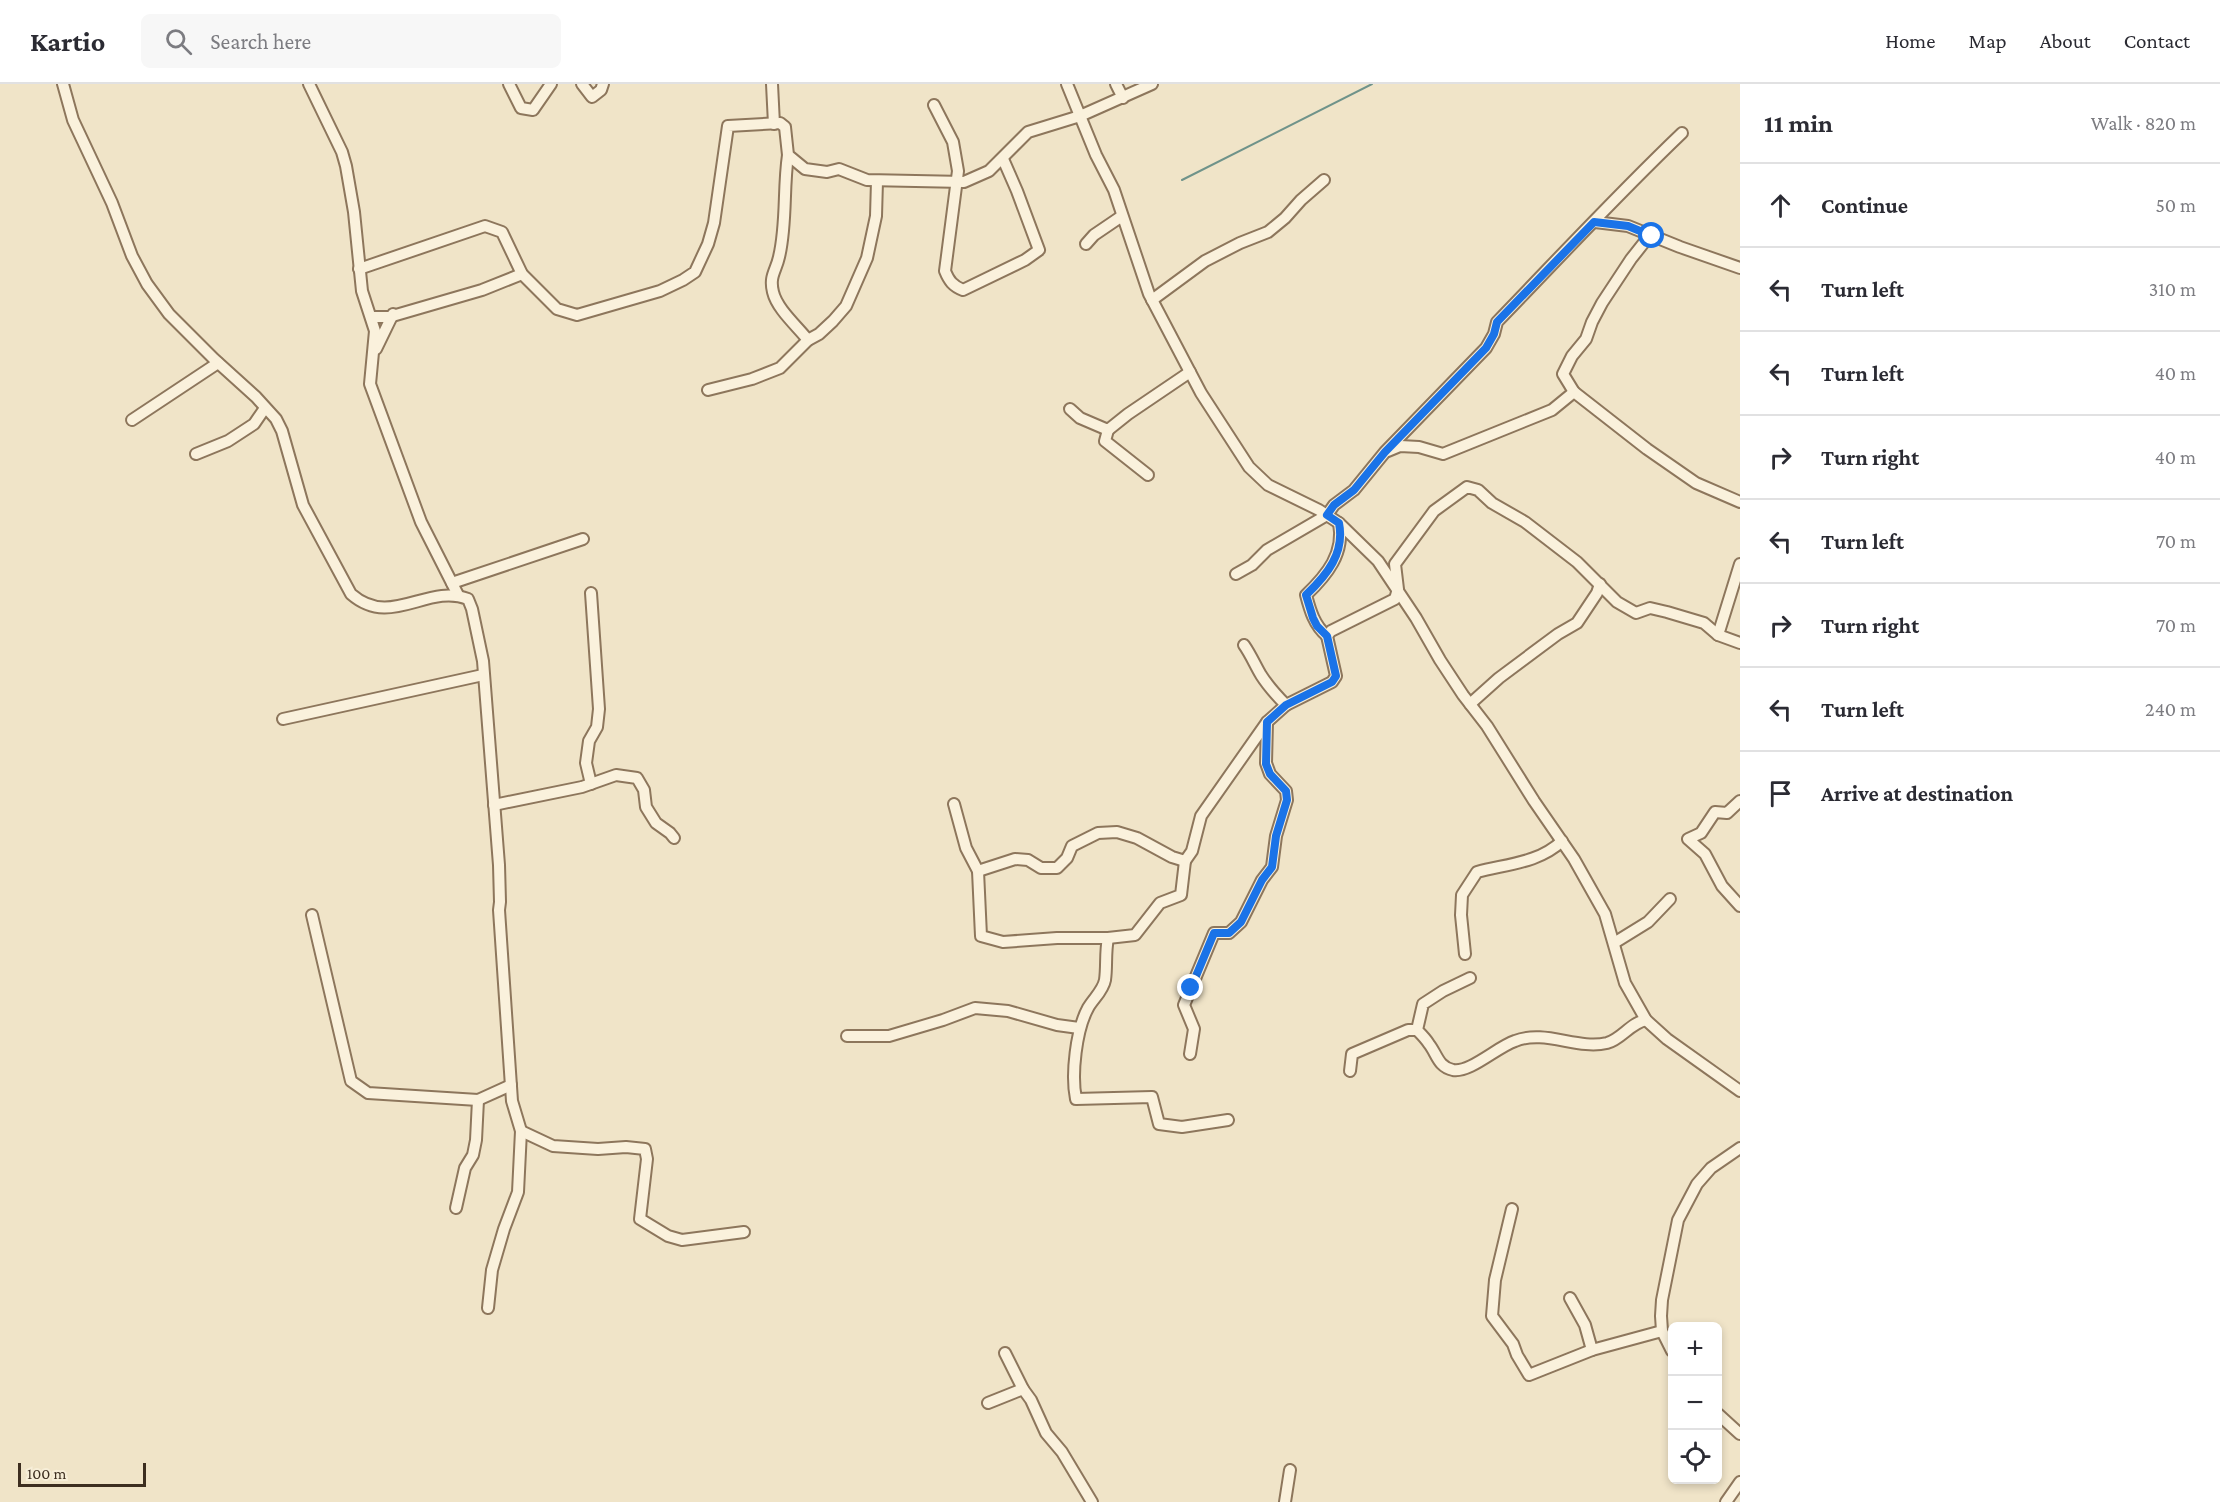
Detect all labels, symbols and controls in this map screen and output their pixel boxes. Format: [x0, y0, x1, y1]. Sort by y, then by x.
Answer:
search box [141, 14, 561, 68]
icon: search [162, 25, 195, 58]
text: Kartio [30, 26, 105, 57]
text: Search here [210, 29, 311, 54]
text: Home [1885, 29, 1935, 53]
text: Map [1968, 29, 2007, 53]
text: About [2040, 29, 2091, 53]
text: Contact [2124, 29, 2190, 53]
text: 11 min [1764, 109, 1833, 138]
text: Walk · 820 m [2091, 112, 2196, 134]
icon: ahead [1764, 189, 1797, 222]
text: Continue [1821, 193, 1908, 218]
text: 50 m [2155, 194, 2196, 216]
route start [1638, 222, 1664, 248]
icon: left [1764, 273, 1797, 306]
text: Turn left [1821, 277, 1904, 302]
text: 310 m [2149, 278, 2196, 300]
icon: left [1764, 357, 1797, 390]
text: Turn left [1821, 361, 1904, 386]
text: 40 m [2155, 362, 2196, 384]
icon: right [1764, 441, 1797, 474]
text: Turn right [1821, 445, 1919, 470]
text: 40 m [2155, 446, 2196, 468]
icon: left [1764, 525, 1797, 558]
text: Turn left [1821, 529, 1904, 554]
text: 70 m [2156, 530, 2196, 552]
icon: right [1764, 609, 1797, 642]
text: Turn right [1821, 613, 1919, 638]
text: 70 m [2156, 614, 2196, 636]
icon: left [1764, 693, 1797, 726]
text: Turn left [1821, 697, 1904, 722]
text: 240 m [2145, 698, 2196, 720]
icon: arrive [1764, 777, 1797, 810]
text: Arrive at destination [1821, 781, 2013, 806]
route end [1177, 974, 1203, 1000]
map controls [1668, 1322, 1722, 1484]
button: + [1668, 1322, 1722, 1376]
button: − [1668, 1376, 1722, 1430]
button: locate [1668, 1430, 1722, 1484]
scale bar [18, 1460, 146, 1488]
text: 100 m [27, 1465, 66, 1482]

